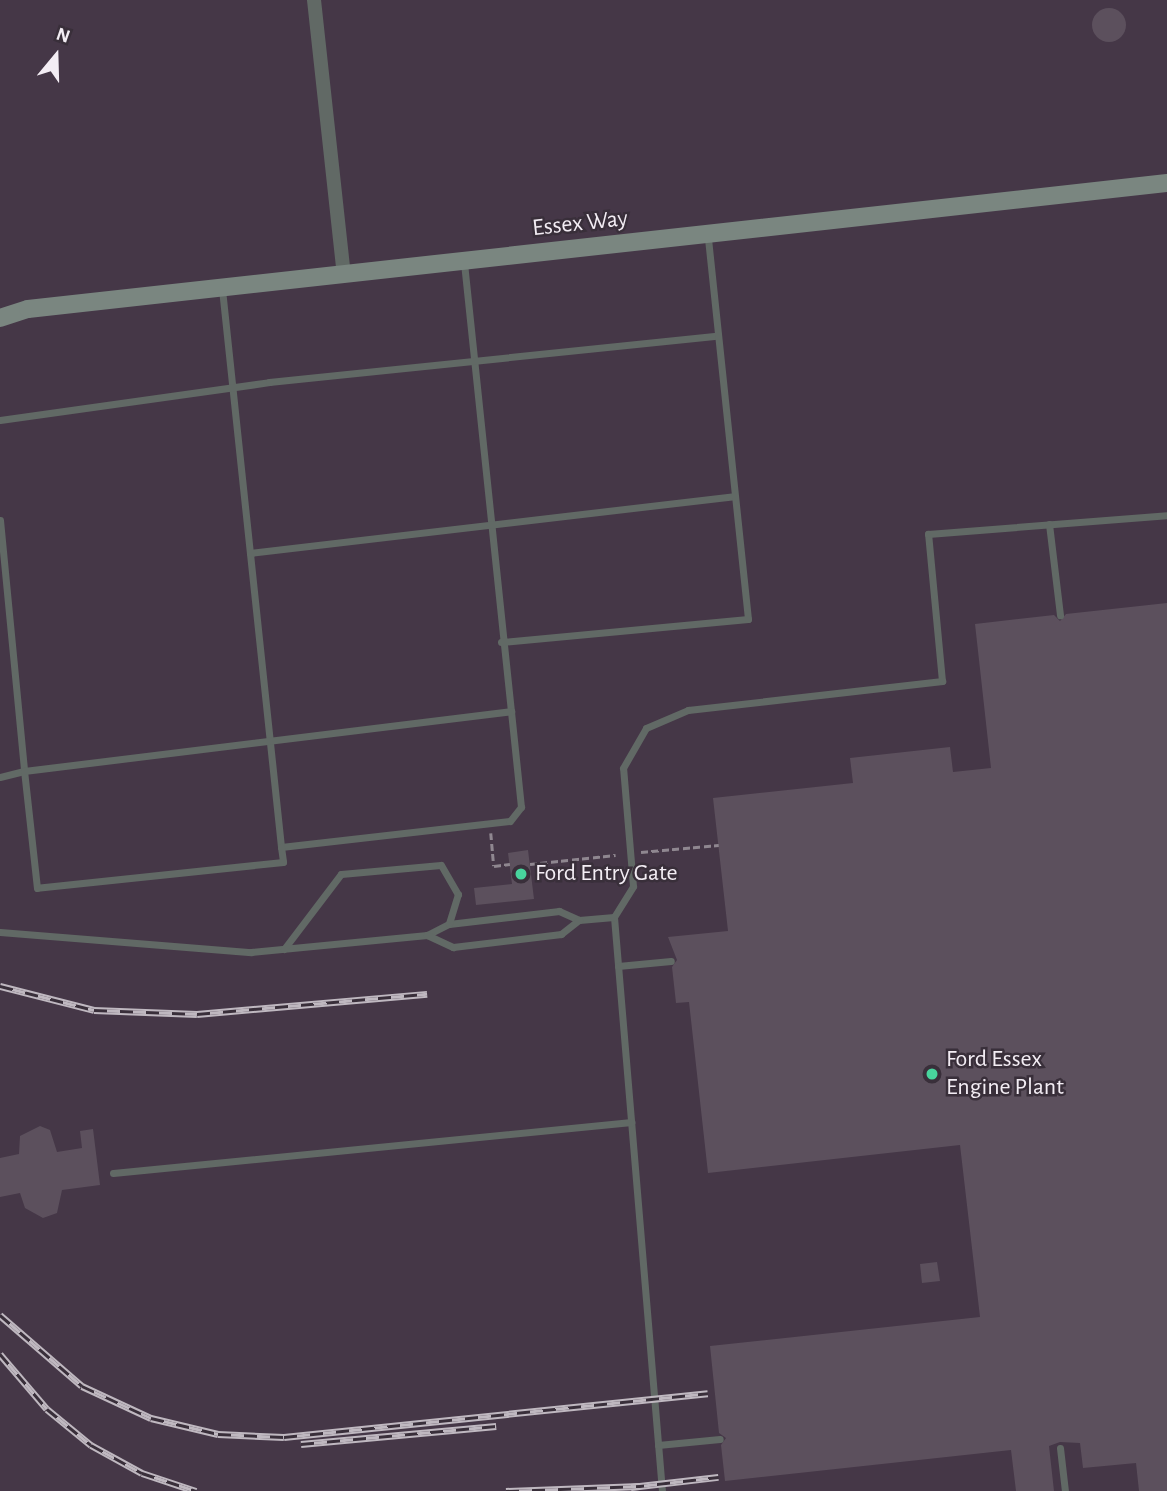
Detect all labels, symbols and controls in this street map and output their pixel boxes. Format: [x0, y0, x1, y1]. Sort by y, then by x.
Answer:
north arrow [21, 21, 91, 91]
text: N [54, 25, 72, 47]
street label: Essex Way [531, 205, 629, 243]
place label: Ford Entry Gate [535, 860, 677, 888]
marker: Ford Entry Gate [513, 866, 529, 882]
place label: Ford Essex Engine Plant [946, 1046, 1064, 1102]
marker: Ford Essex Engine Plant [924, 1066, 940, 1082]

